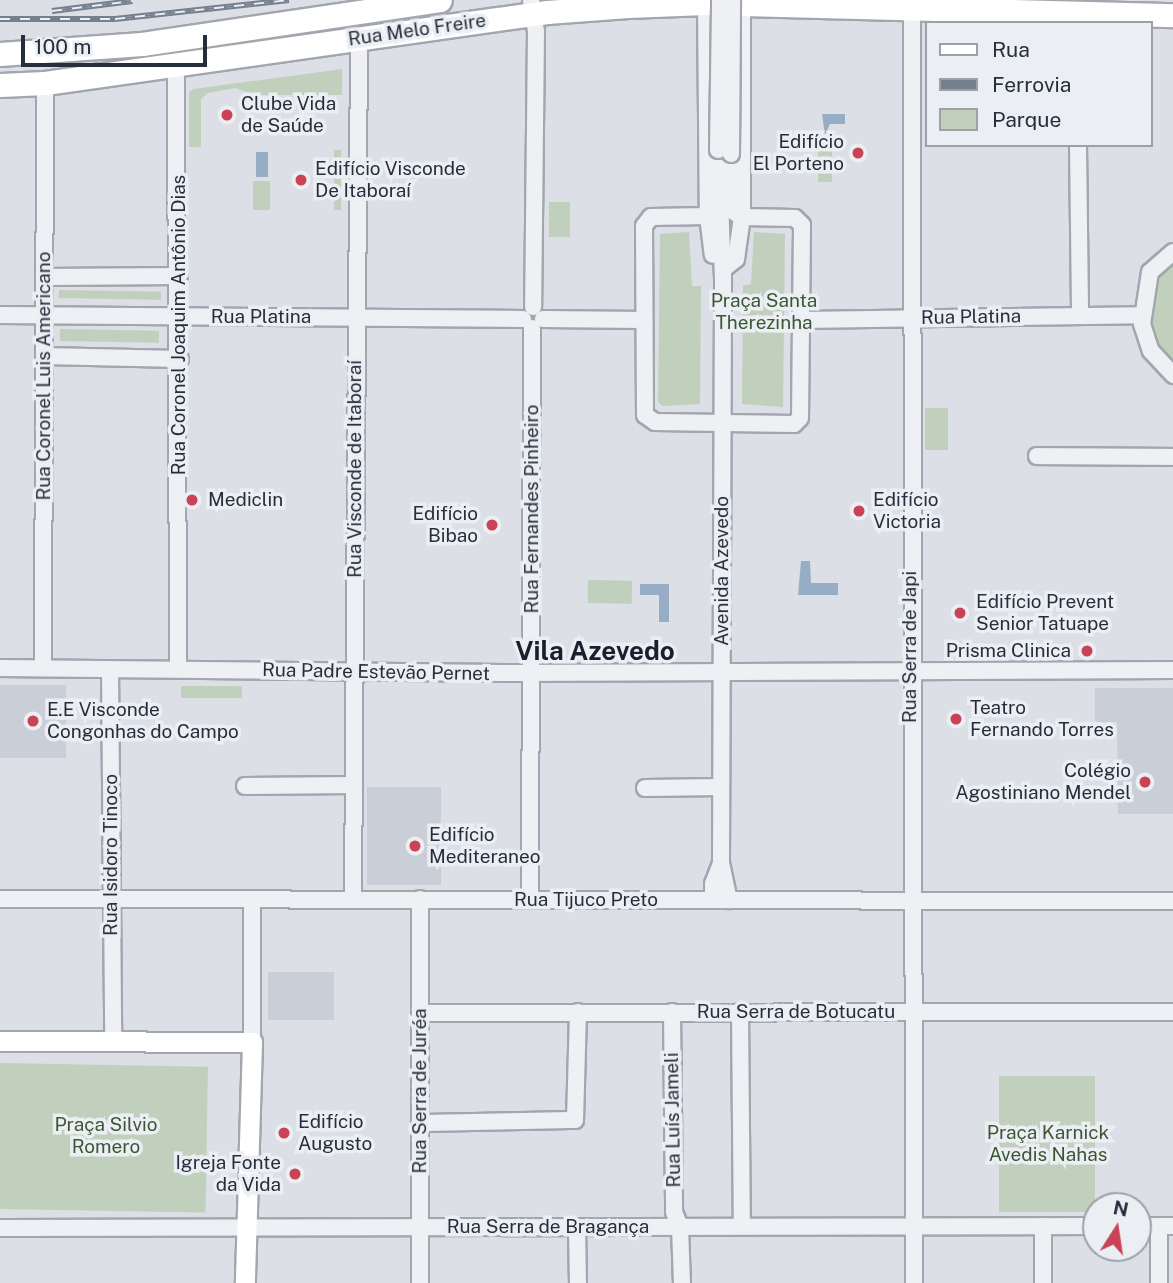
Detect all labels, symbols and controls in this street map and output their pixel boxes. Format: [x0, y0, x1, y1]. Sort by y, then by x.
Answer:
street label: Rua Melo Freire [347, 9, 487, 51]
scale bar [24, 21, 210, 65]
legend [925, 21, 1152, 147]
text: 100 m [34, 34, 91, 59]
text: Rua [992, 37, 1030, 62]
text: Ferrovia [992, 72, 1071, 97]
place label: Clube Vida de Saúde [241, 93, 337, 137]
marker: Clube Vida de Saúde [219, 107, 235, 123]
text: Parque [992, 107, 1061, 132]
place label: Edifício El Porteno [753, 131, 844, 175]
marker: Edifício El Porteno [850, 145, 866, 161]
place label: Edifício Visconde De Itaboraí [315, 158, 466, 202]
marker: Edifício Visconde De Itaboraí [293, 172, 309, 188]
street label: Rua Coronel Joaquim Antônio Dias [168, 175, 190, 475]
street label: Rua Coronel Luis Americano [33, 251, 55, 501]
park label: Praça Santa Therezinha [711, 290, 817, 334]
street label: Rua Platina [921, 305, 1021, 329]
street label: Rua Platina [211, 306, 311, 328]
street label: Rua Visconde de Itaboraí [344, 360, 366, 578]
street label: Rua Fernandes Pinheiro [521, 404, 543, 614]
place label: Mediclin [208, 489, 283, 511]
place label: Edifício Victoria [873, 489, 941, 533]
marker: Mediclin [182, 490, 202, 510]
street label: Avenida Azevedo [711, 496, 733, 646]
place label: Edifício Bibao [412, 503, 478, 547]
marker: Edifício Victoria [851, 503, 867, 519]
marker: Edifício Bibao [484, 517, 500, 533]
street label: Rua Serra de Japi [899, 571, 921, 723]
place label: Edifício Prevent Senior Tatuape [976, 591, 1114, 635]
marker: Edifício Prevent Senior Tatuape [950, 603, 970, 623]
district label: Vila Azevedo [515, 635, 675, 667]
place label: Prisma Clinica [946, 640, 1071, 662]
marker: Prisma Clinica [1077, 641, 1097, 661]
street label: Rua Padre Estevão Pernet [262, 659, 490, 685]
place label: Teatro Fernando Torres [970, 697, 1114, 741]
place label: E.E Visconde Congonhas do Campo [47, 699, 239, 743]
marker: Teatro Fernando Torres [948, 711, 964, 727]
marker: E.E Visconde Congonhas do Campo [25, 713, 41, 729]
place label: Colégio Agostiniano Mendel [955, 760, 1131, 804]
street label: Rua Isidoro Tinoco [100, 774, 122, 936]
marker: Colégio Agostiniano Mendel [1137, 774, 1153, 790]
place label: Edifício Mediteraneo [429, 824, 541, 868]
marker: Edifício Mediteraneo [407, 838, 423, 854]
street label: Rua Tijuco Preto [514, 889, 658, 911]
street label: Rua Serra de Botucatu [697, 1001, 895, 1023]
street label: Rua Serra de Juréa [409, 1008, 431, 1174]
street label: Rua Luís Jameli [660, 1052, 686, 1188]
place label: Edifício Augusto [298, 1111, 372, 1155]
park label: Praça Silvio Romero [55, 1114, 157, 1158]
park label: Praça Karnick Avedis Nahas [987, 1122, 1109, 1166]
marker: Edifício Augusto [276, 1125, 292, 1141]
place label: Igreja Fonte da Vida [176, 1152, 281, 1196]
marker: Igreja Fonte da Vida [287, 1166, 303, 1182]
north arrow [1082, 1192, 1152, 1262]
text: N [1111, 1196, 1130, 1221]
street label: Rua Serra de Bragança [447, 1216, 649, 1238]

